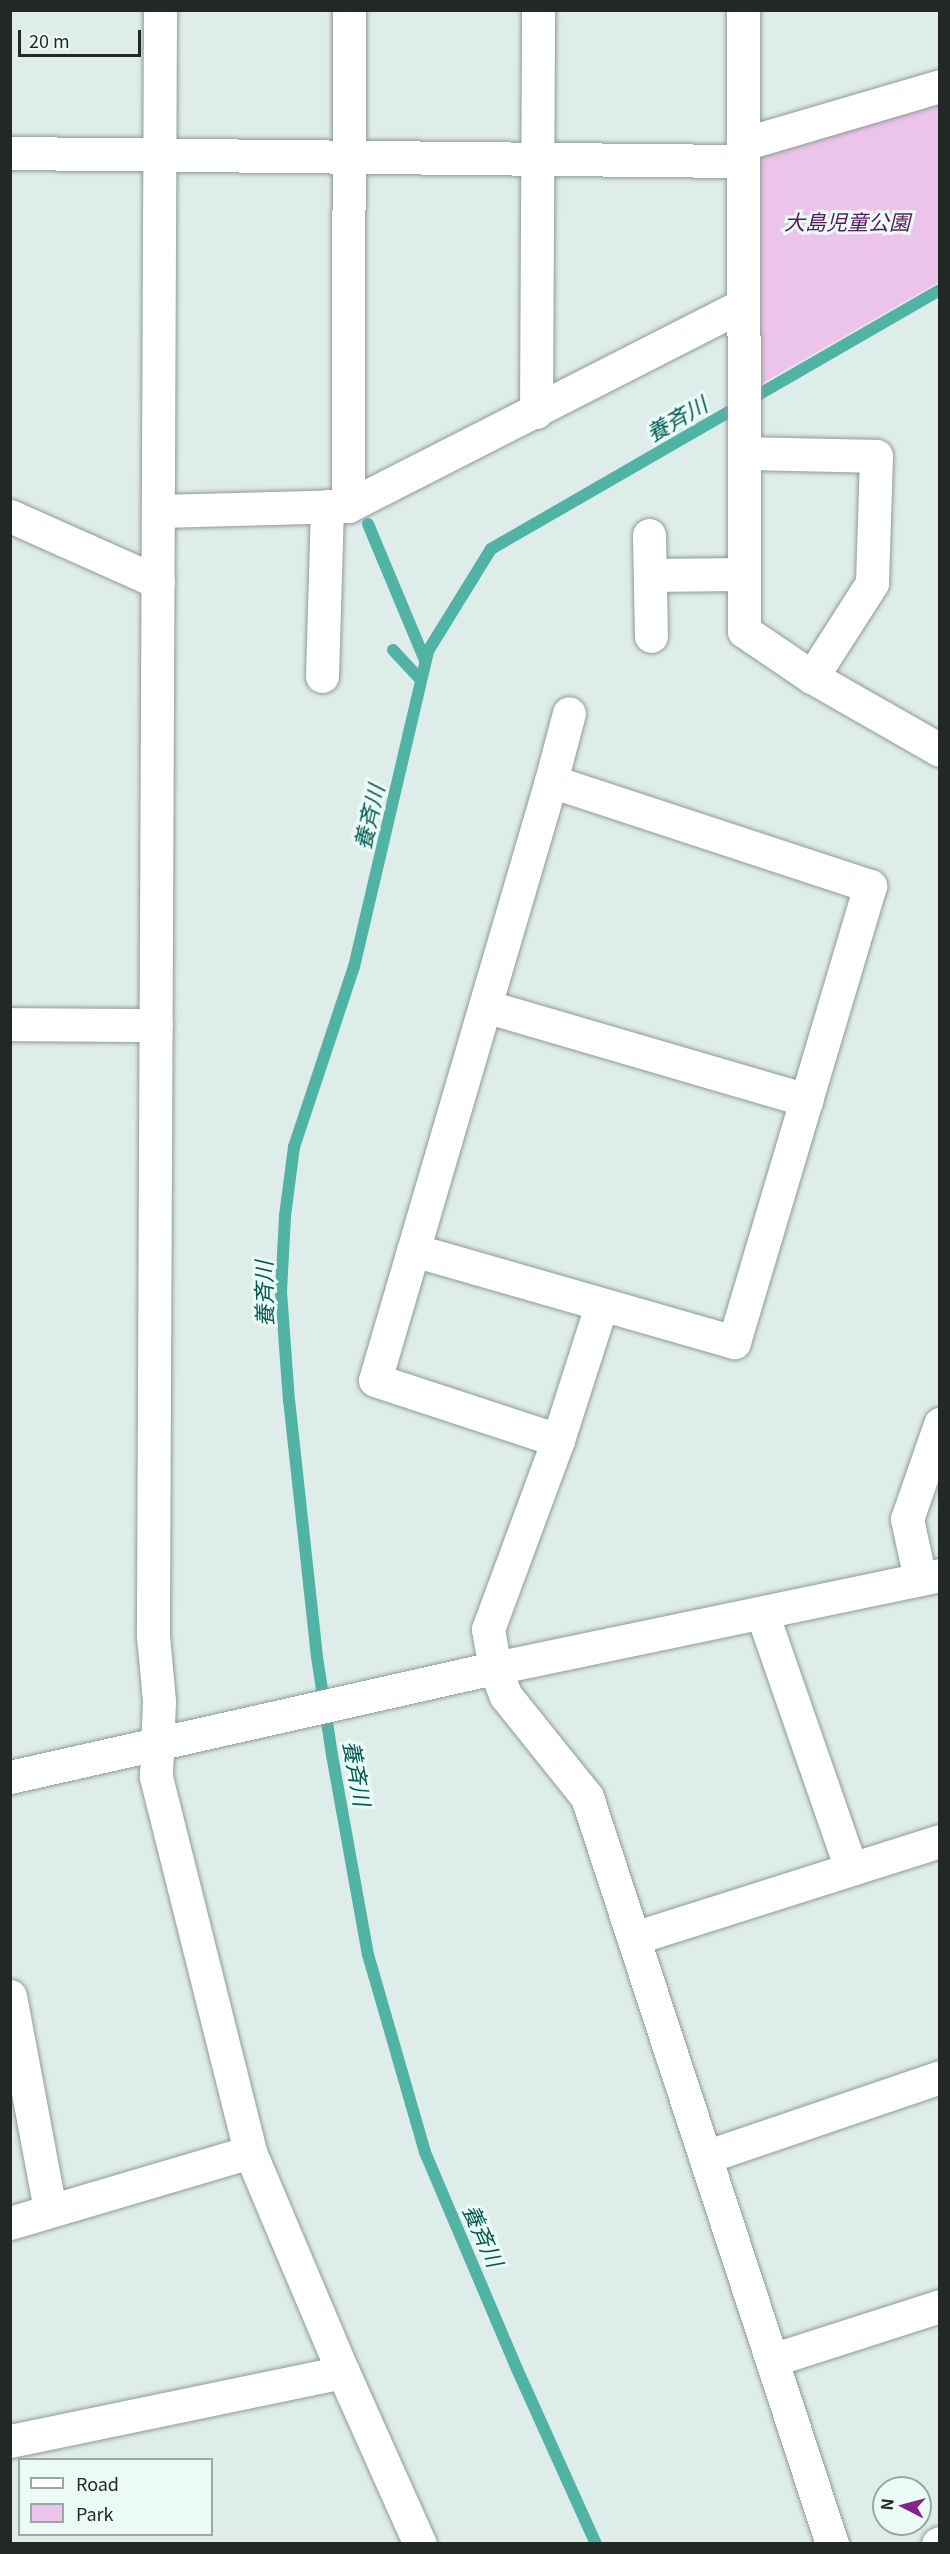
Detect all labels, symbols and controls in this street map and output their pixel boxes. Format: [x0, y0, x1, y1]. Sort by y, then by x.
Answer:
scale bar [21, 18, 144, 56]
text: 20 m [29, 27, 70, 53]
park label: 大島児童公園 [784, 208, 910, 234]
water label: 養斉川 [641, 390, 711, 446]
water label: 養斉川 [348, 782, 388, 852]
water label: 養斉川 [249, 1261, 277, 1327]
water label: 養斉川 [339, 1738, 377, 1808]
water label: 養斉川 [459, 2199, 509, 2271]
legend [18, 2458, 213, 2536]
text: Road [76, 2470, 119, 2496]
north arrow [872, 2476, 932, 2536]
text: N [874, 2497, 899, 2512]
text: Park [76, 2500, 114, 2526]

